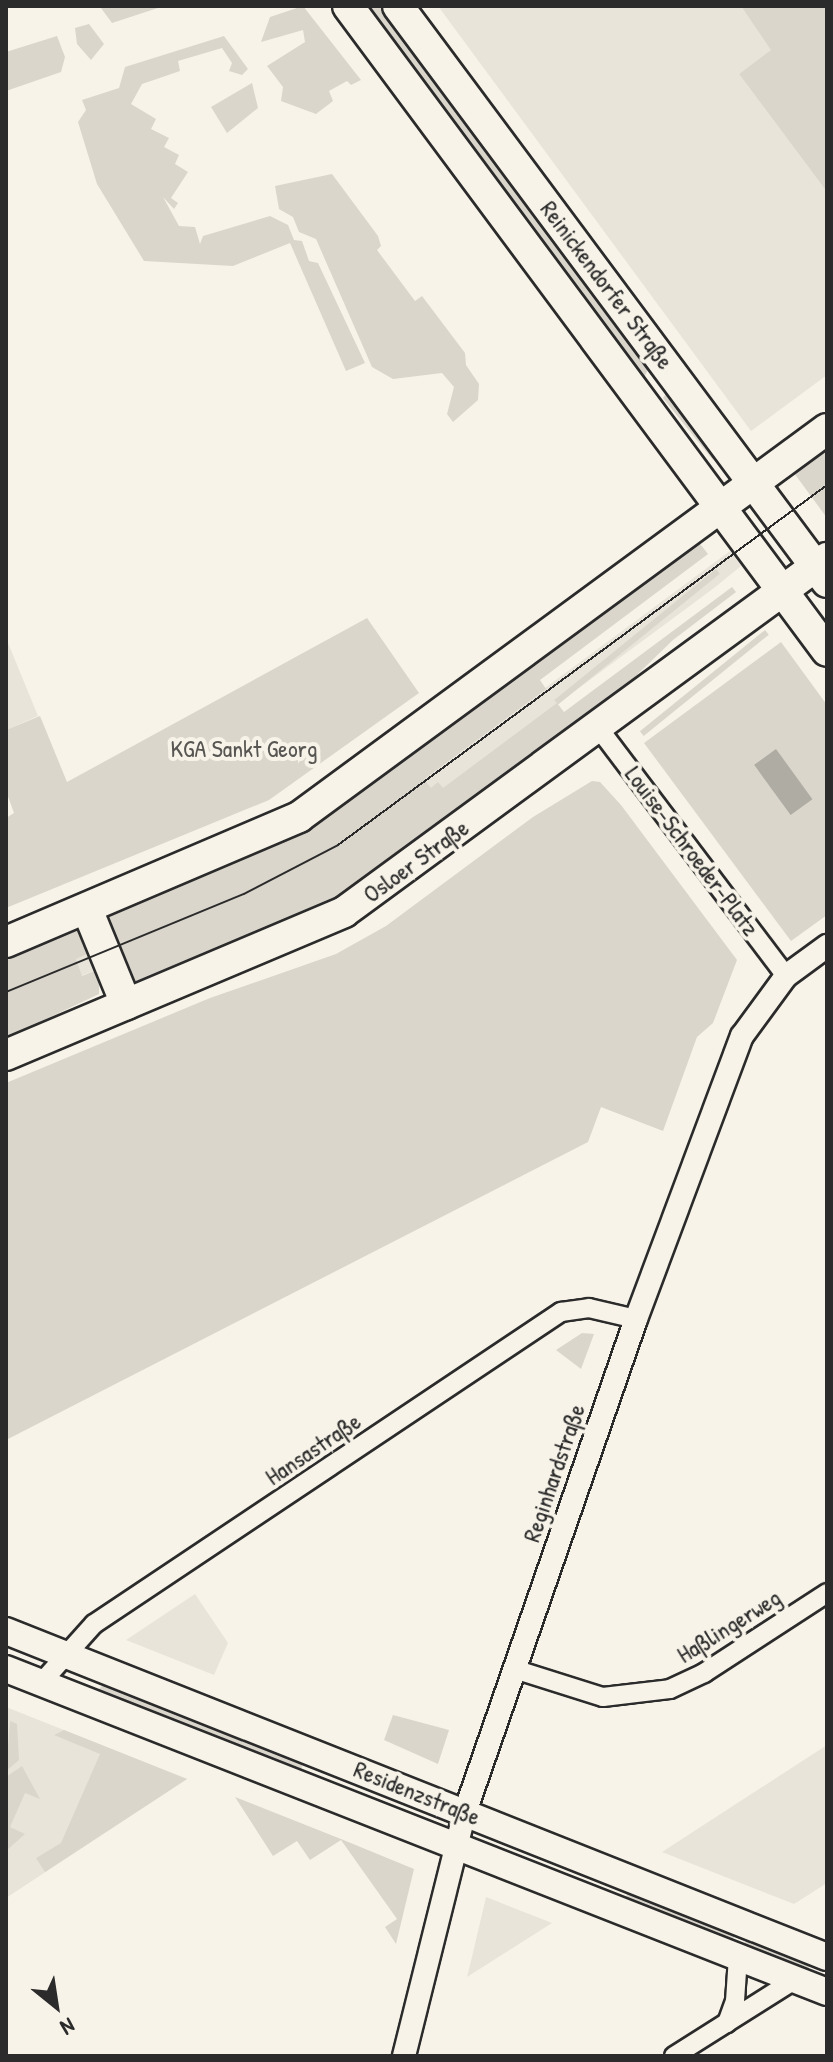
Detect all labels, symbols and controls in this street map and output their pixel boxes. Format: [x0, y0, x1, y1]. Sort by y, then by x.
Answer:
street label: Reinickendorfer Straße [534, 195, 680, 375]
park label: KGA Sankt Georg [171, 735, 317, 763]
street label: Louise-Schroeder-Platz [619, 761, 765, 941]
street label: Osloer Straße [358, 813, 474, 909]
street label: Reginhardstraße [517, 1400, 591, 1546]
street label: Hansastraße [260, 1407, 366, 1491]
street label: Haßlingerweg [672, 1583, 786, 1669]
street label: Residenzstraße [350, 1755, 484, 1831]
north arrow [16, 1966, 96, 2046]
text: N [55, 2011, 81, 2043]

